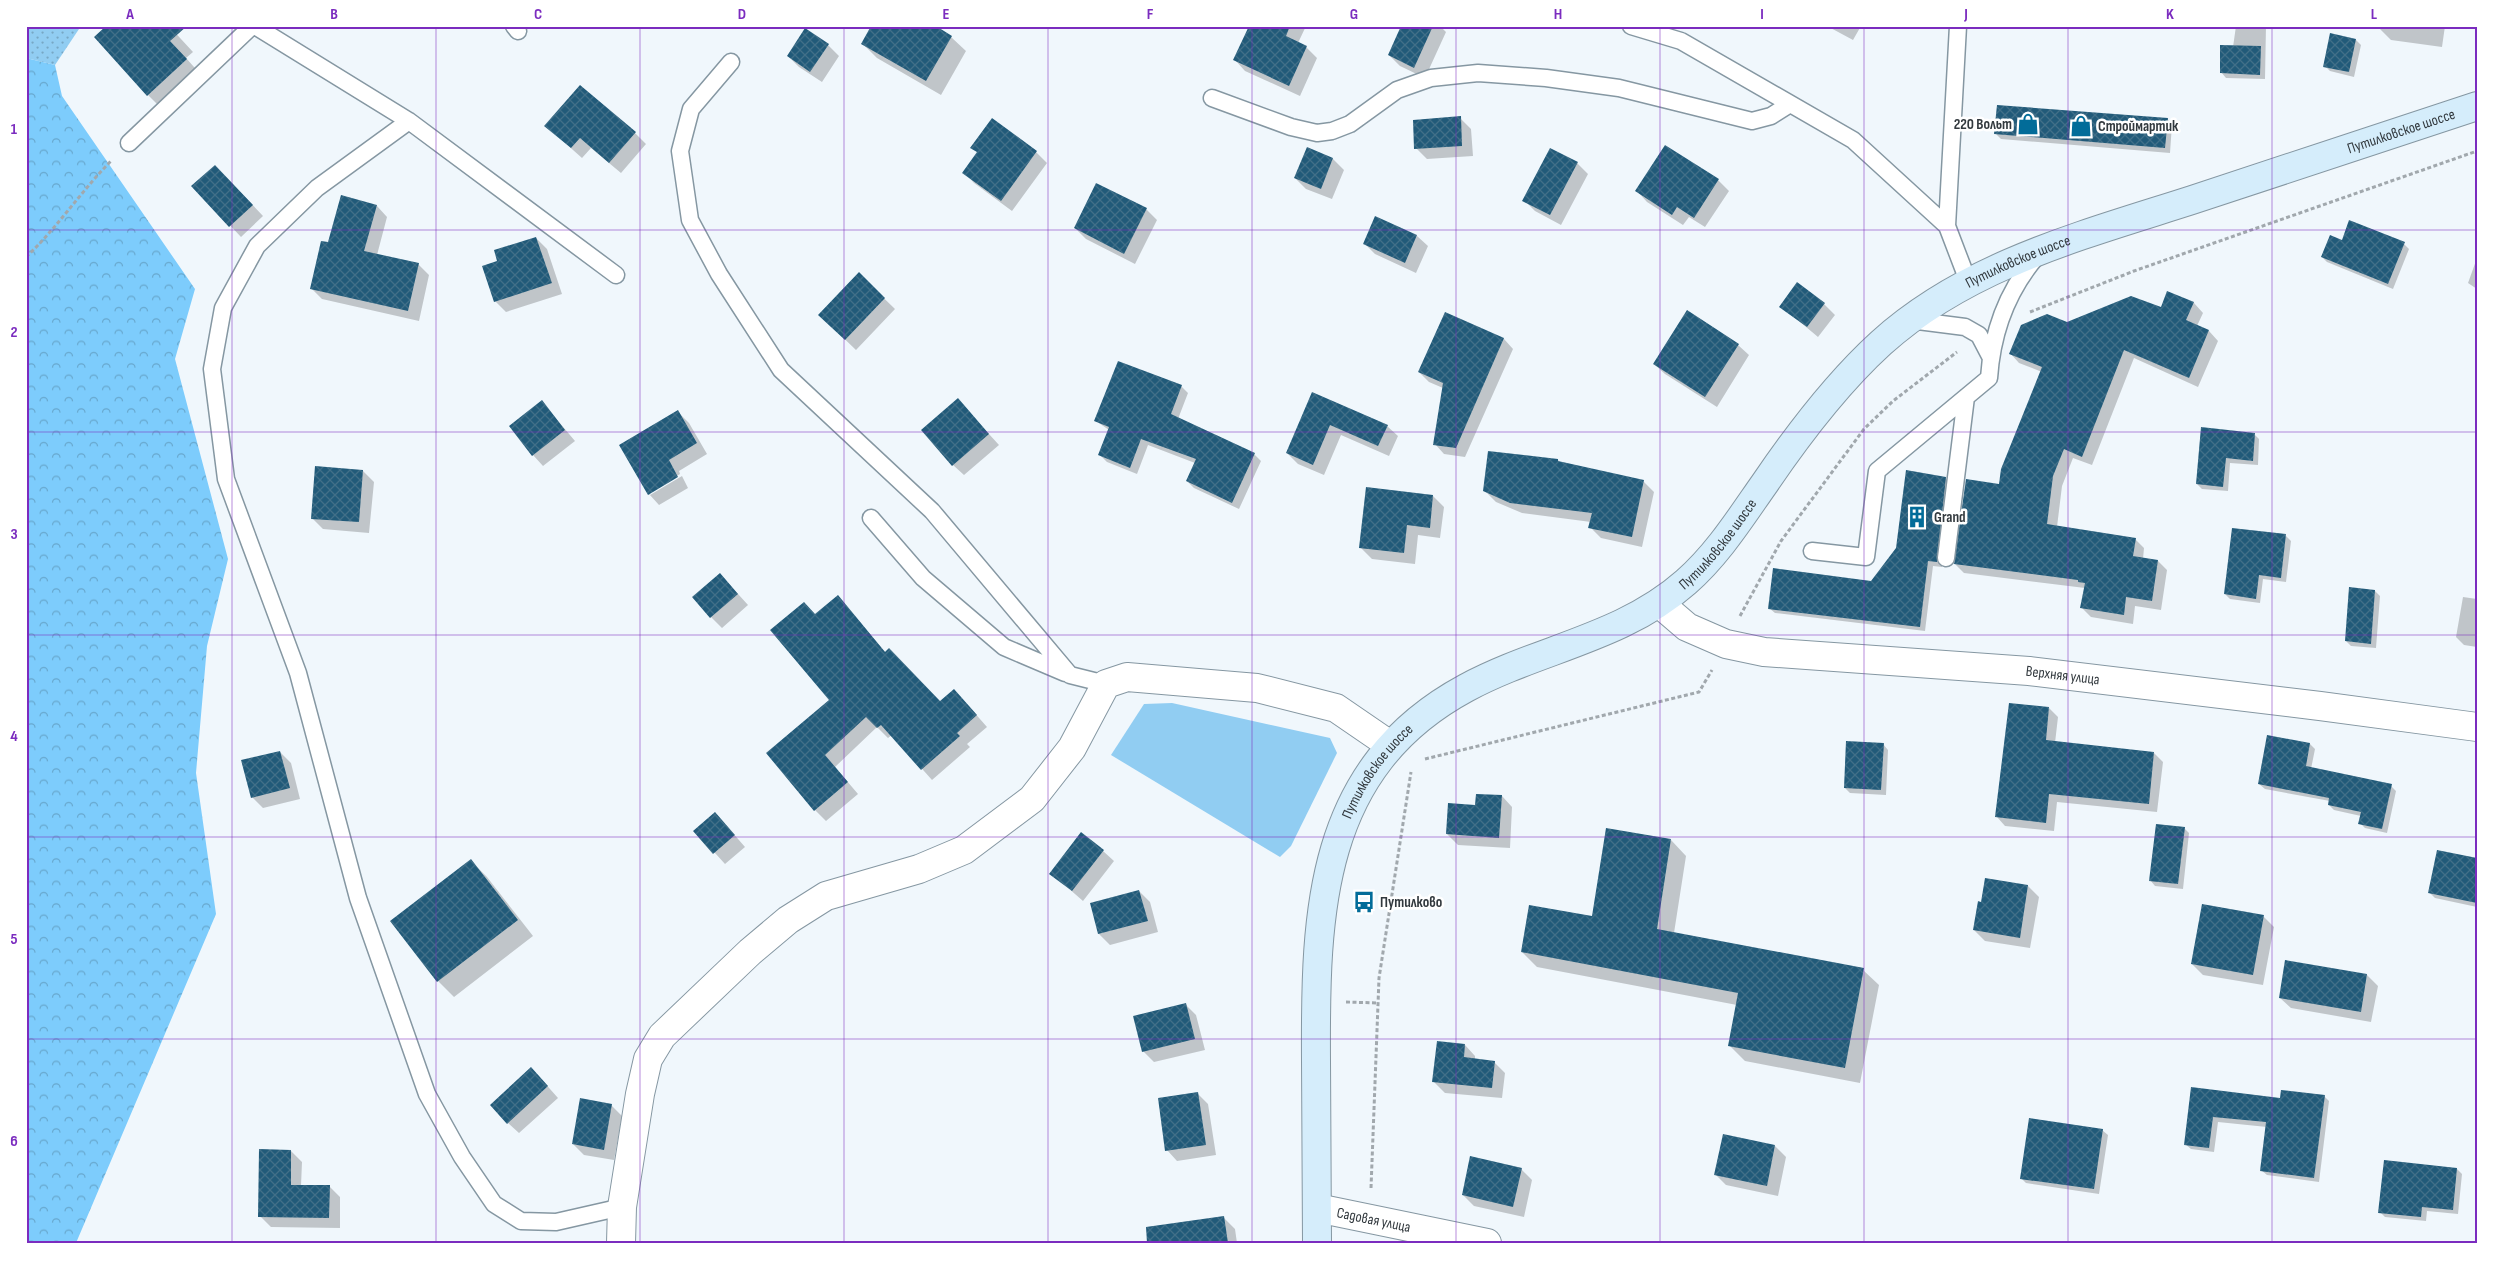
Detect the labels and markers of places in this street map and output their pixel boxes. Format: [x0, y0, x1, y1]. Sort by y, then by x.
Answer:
shop icon: 220 Вольт [2015, 111, 2041, 137]
shop icon: Строймартик [2068, 113, 2094, 139]
place label: 220 Вольт [1954, 115, 2012, 134]
place label: Строймартик [2098, 117, 2179, 136]
building icon: Grand [1904, 504, 1930, 530]
place label: Grand [1934, 508, 1966, 527]
bus stop icon: Путилково [1351, 889, 1377, 915]
place label: Путилково [1380, 893, 1442, 912]

